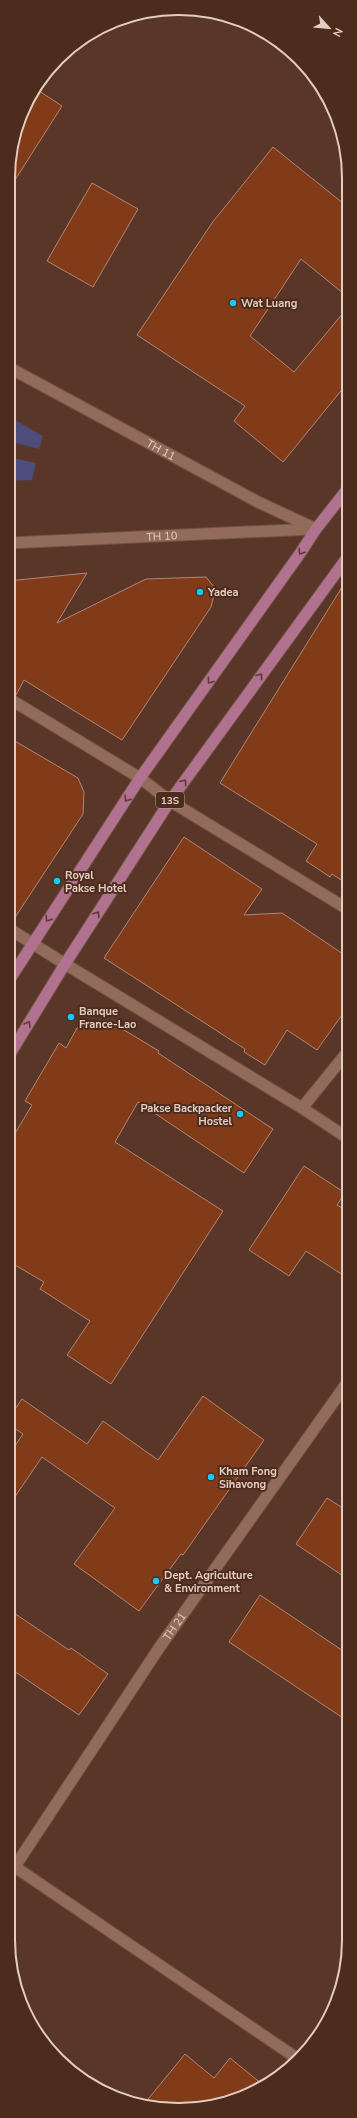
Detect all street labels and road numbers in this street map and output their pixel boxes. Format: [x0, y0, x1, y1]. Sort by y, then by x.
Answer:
street label: TH 11 [144, 436, 178, 464]
street label: TH 10 [146, 528, 178, 545]
road number: 13S [156, 792, 184, 808]
street label: TH 21 [160, 1610, 190, 1644]

